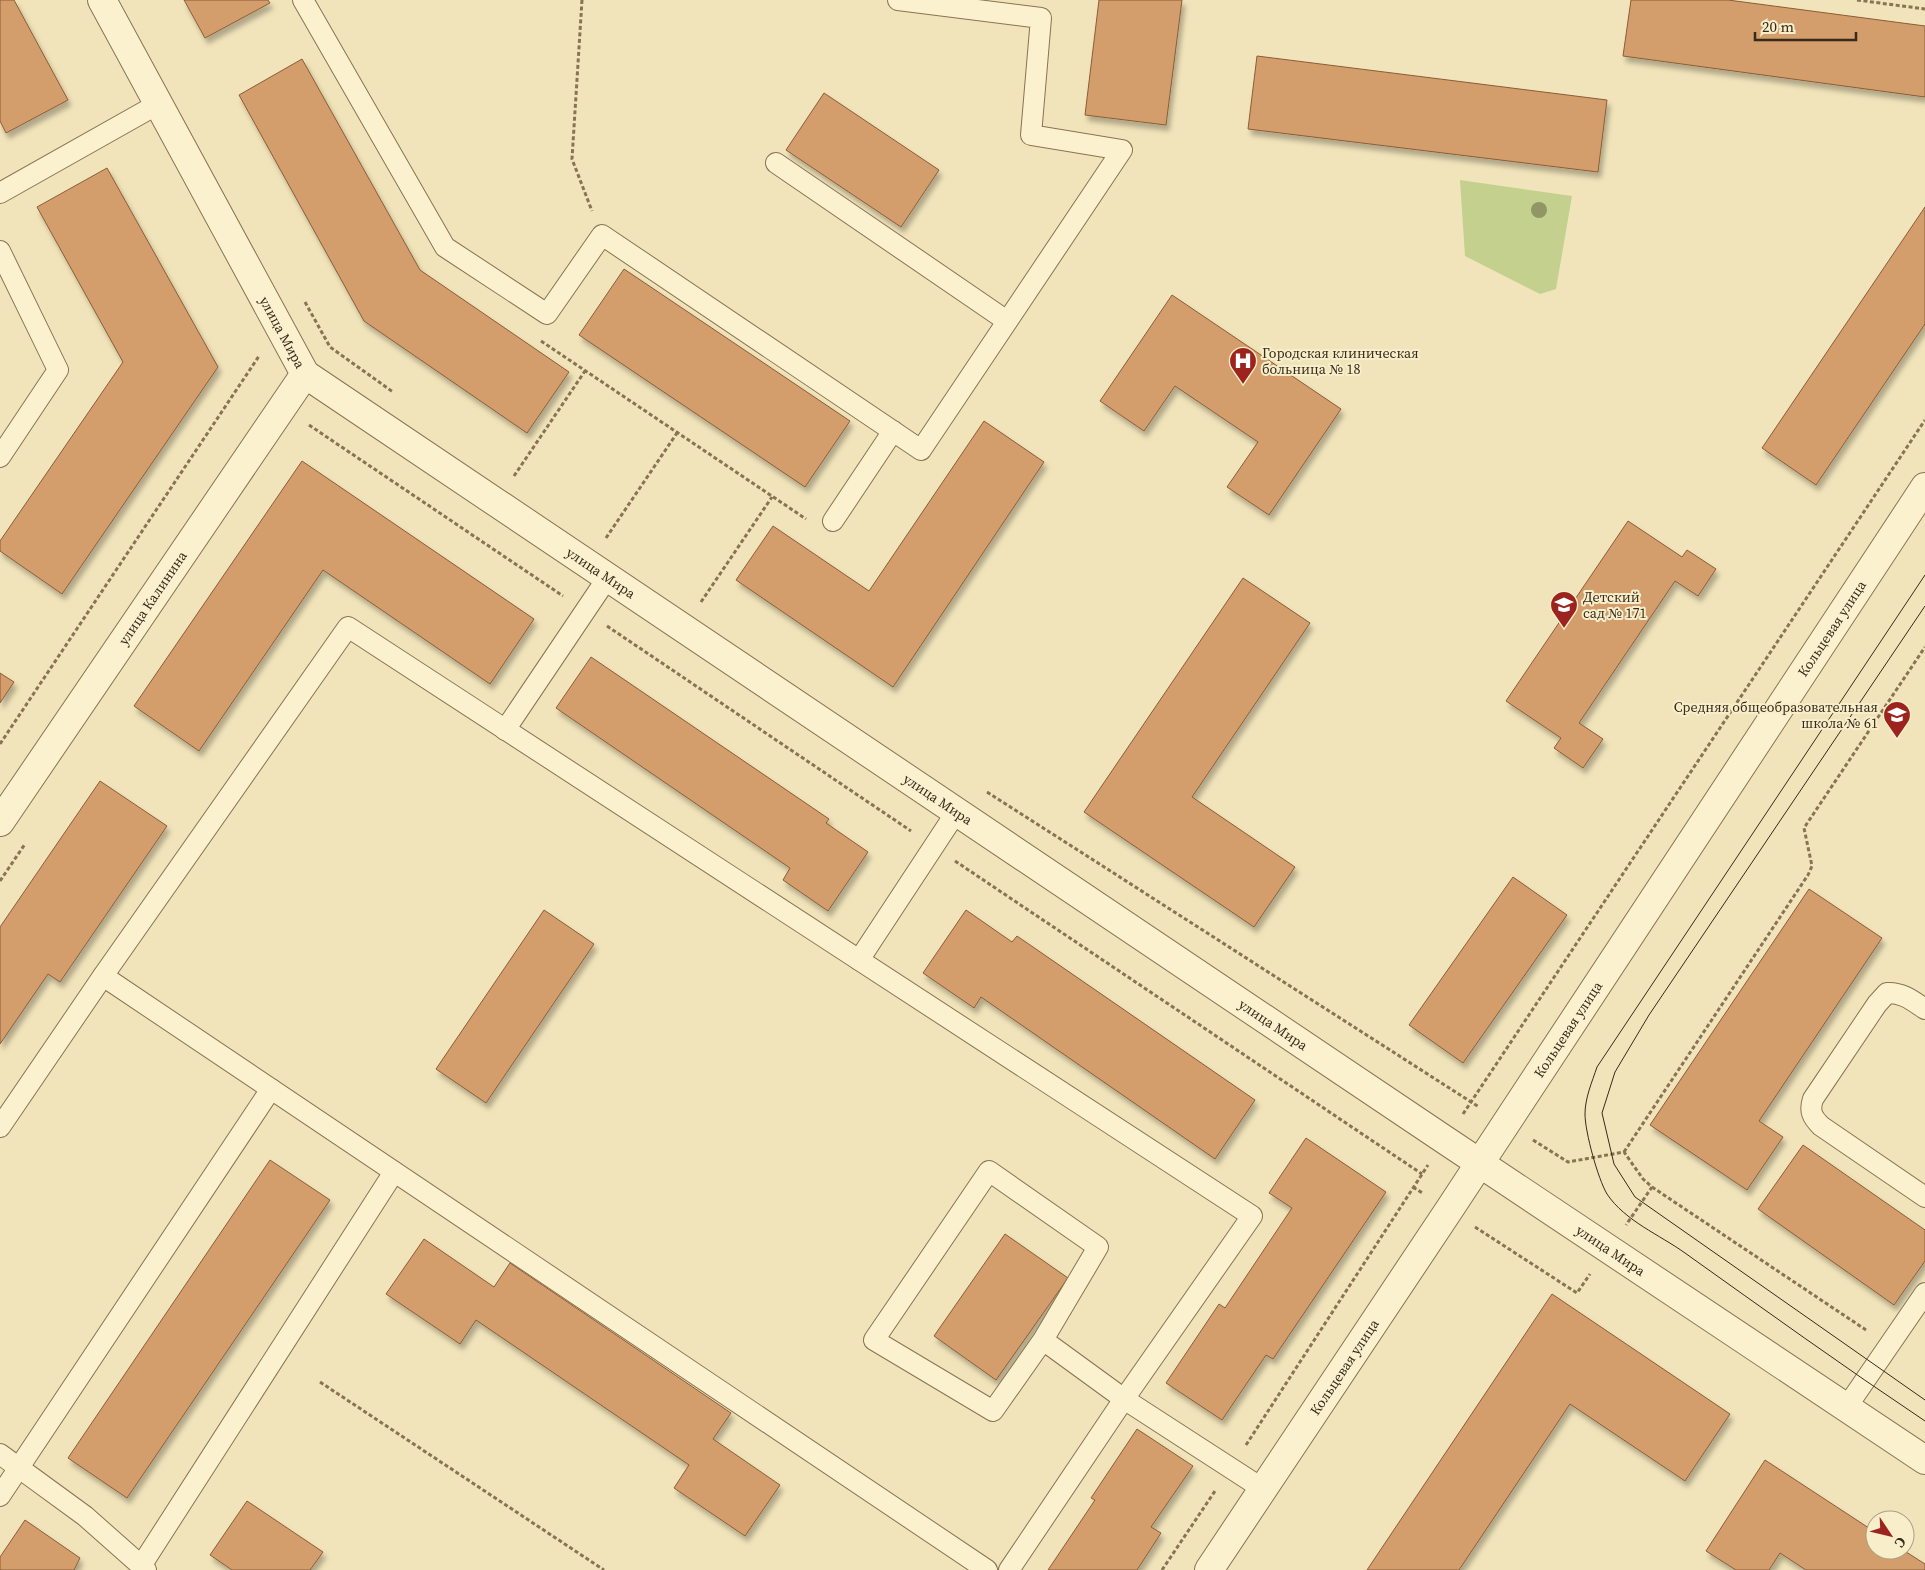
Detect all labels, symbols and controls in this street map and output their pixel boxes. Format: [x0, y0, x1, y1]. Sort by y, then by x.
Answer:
scale bar [1755, 10, 1856, 42]
text: 20 m [1762, 16, 1794, 37]
street label: улица Мира [255, 292, 310, 373]
place label: Городская клиническая больница № 18 [1262, 343, 1419, 379]
hospital icon: Городская клиническая больница № 18 [1228, 346, 1258, 385]
street label: улица Мира [562, 542, 640, 604]
street label: улица Калинина [113, 546, 192, 649]
street label: Кольцевая улица [1793, 576, 1871, 681]
place label: Детский сад № 171 [1583, 587, 1647, 623]
school or university icon: Детский сад № 171 [1549, 590, 1579, 629]
place label: Средняя общеобразовательная школа № 61 [1674, 697, 1878, 733]
school or university icon: Средняя общеобразовательная школа № 61 [1882, 700, 1912, 739]
street label: улица Мира [899, 769, 977, 830]
street label: Кольцевая улица [1529, 976, 1607, 1081]
street label: улица Мира [1235, 994, 1312, 1056]
street label: улица Мира [1572, 1220, 1650, 1281]
street label: Кольцевая улица [1305, 1314, 1384, 1419]
north arrow [1865, 1510, 1915, 1560]
text: С [1890, 1533, 1911, 1552]

